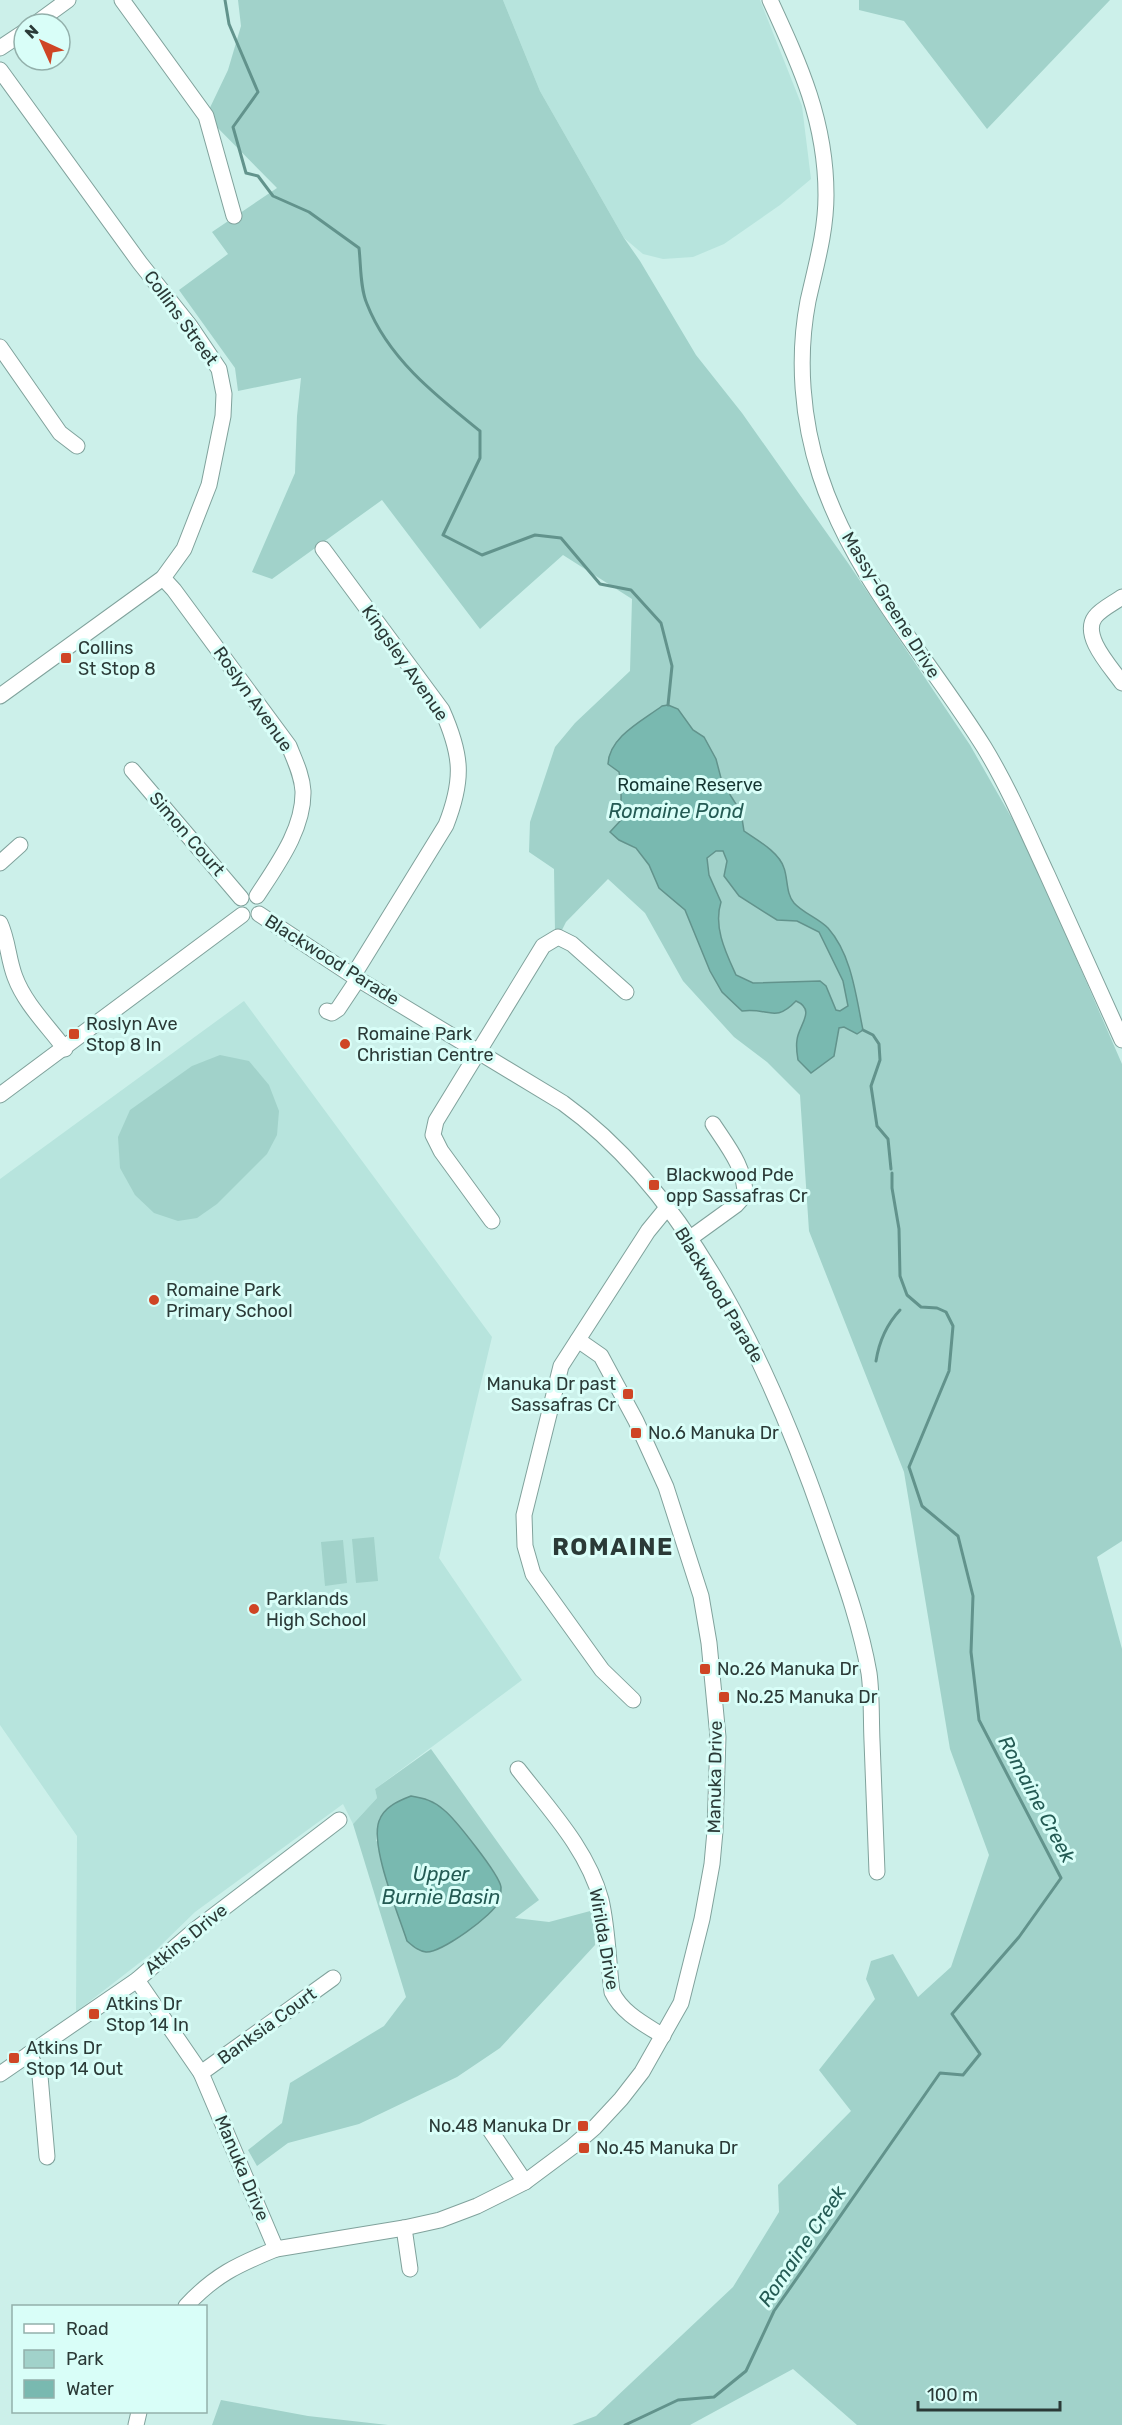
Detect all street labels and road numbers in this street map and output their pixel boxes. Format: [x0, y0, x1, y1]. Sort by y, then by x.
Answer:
street label: Collins Street [139, 266, 223, 370]
street label: Massy-Greene Drive [837, 528, 945, 682]
street label: Kingsley Avenue [357, 601, 453, 725]
street label: Roslyn Avenue [209, 642, 297, 756]
street label: Simon Court [145, 787, 229, 881]
street label: Blackwood Parade [261, 910, 403, 1010]
street label: Blackwood Parade [670, 1223, 768, 1367]
street label: Manuka Drive [703, 1720, 727, 1834]
street label: Wirilda Drive [584, 1887, 624, 1991]
street label: Atkins Drive [140, 1899, 232, 1979]
street label: Banksia Court [213, 1983, 321, 2069]
street label: Manuka Drive [210, 2112, 274, 2224]

